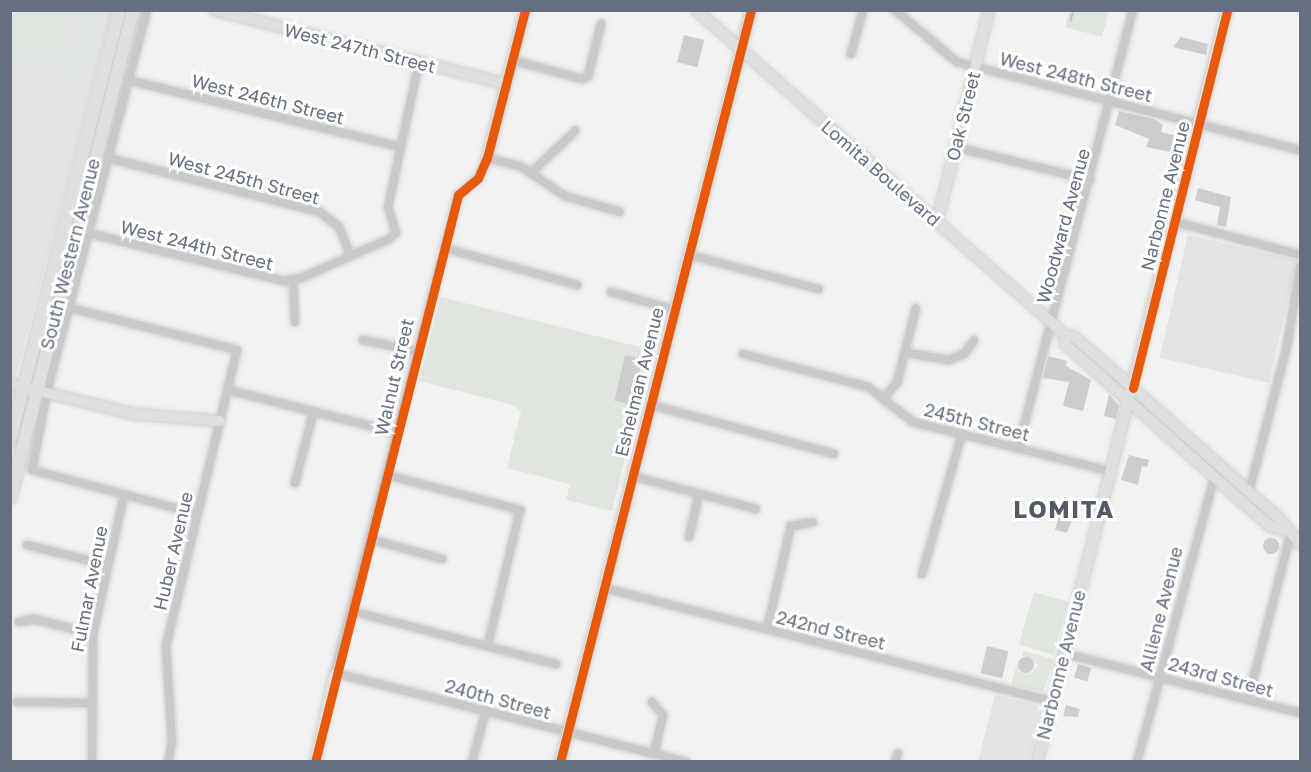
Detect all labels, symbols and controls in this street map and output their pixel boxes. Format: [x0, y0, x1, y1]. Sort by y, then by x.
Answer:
street label: West 247th Street [282, 19, 438, 77]
street label: West 248th Street [997, 48, 1155, 106]
street label: Oak Street [941, 69, 985, 163]
street label: West 246th Street [189, 70, 347, 128]
street label: Lomita Boulevard [817, 115, 945, 231]
street label: Narbonne Avenue [1136, 119, 1194, 273]
street label: Woodward Avenue [1032, 146, 1094, 306]
street label: West 245th Street [166, 147, 322, 209]
street label: South Western Avenue [36, 156, 104, 352]
street label: West 244th Street [118, 216, 276, 274]
street label: Eshelman Avenue [610, 305, 668, 459]
street label: Walnut Street [370, 316, 418, 438]
street label: 245th Street [922, 398, 1032, 446]
street label: Huber Avenue [149, 490, 197, 612]
district label: LOMITA [1013, 495, 1115, 523]
street label: Fulmar Avenue [66, 524, 112, 654]
street label: Alliene Avenue [1135, 544, 1187, 674]
street label: Narbonne Avenue [1032, 588, 1090, 742]
street label: 242nd Street [774, 606, 888, 654]
street label: 243rd Street [1166, 653, 1276, 701]
street label: 240th Street [443, 675, 553, 723]

